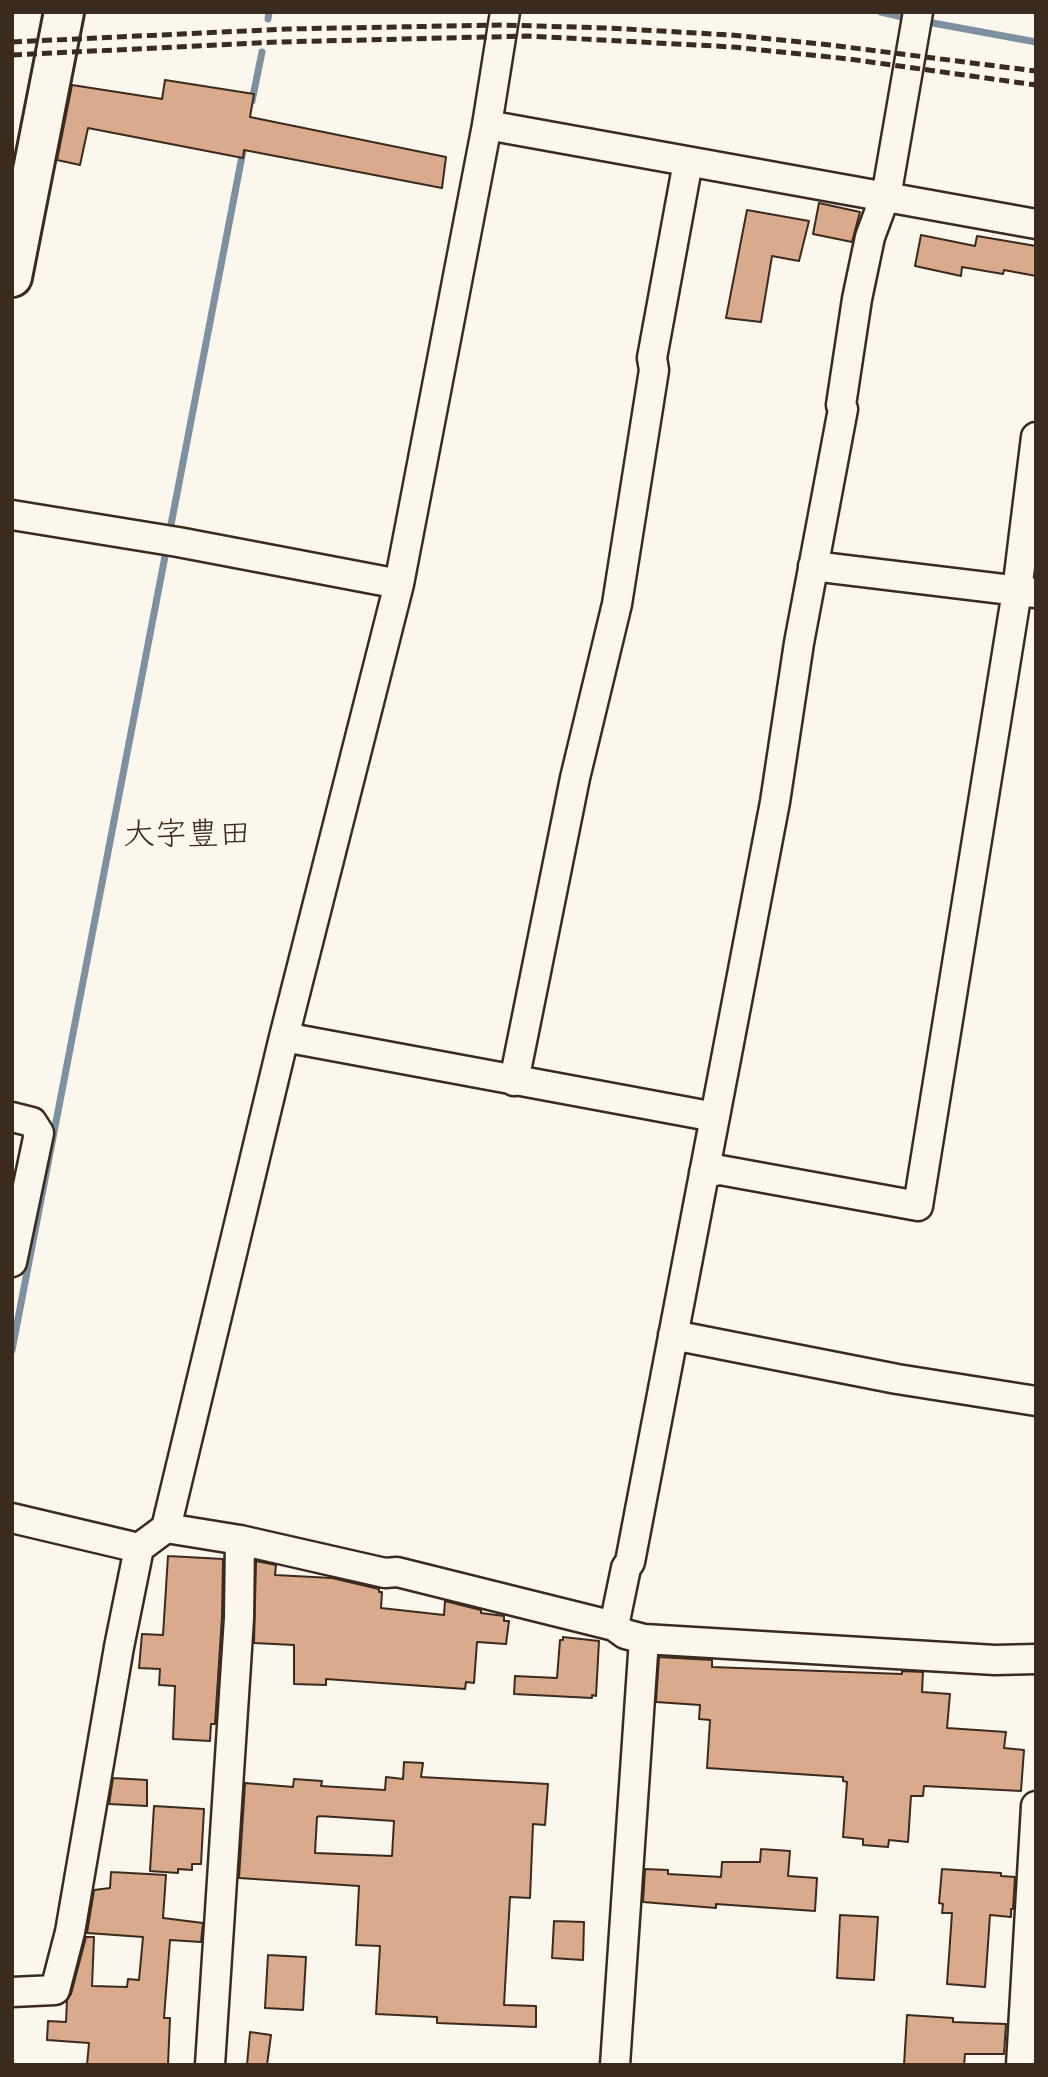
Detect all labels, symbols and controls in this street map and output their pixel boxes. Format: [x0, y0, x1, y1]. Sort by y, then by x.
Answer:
district label: 大字豊田 [123, 818, 251, 856]

